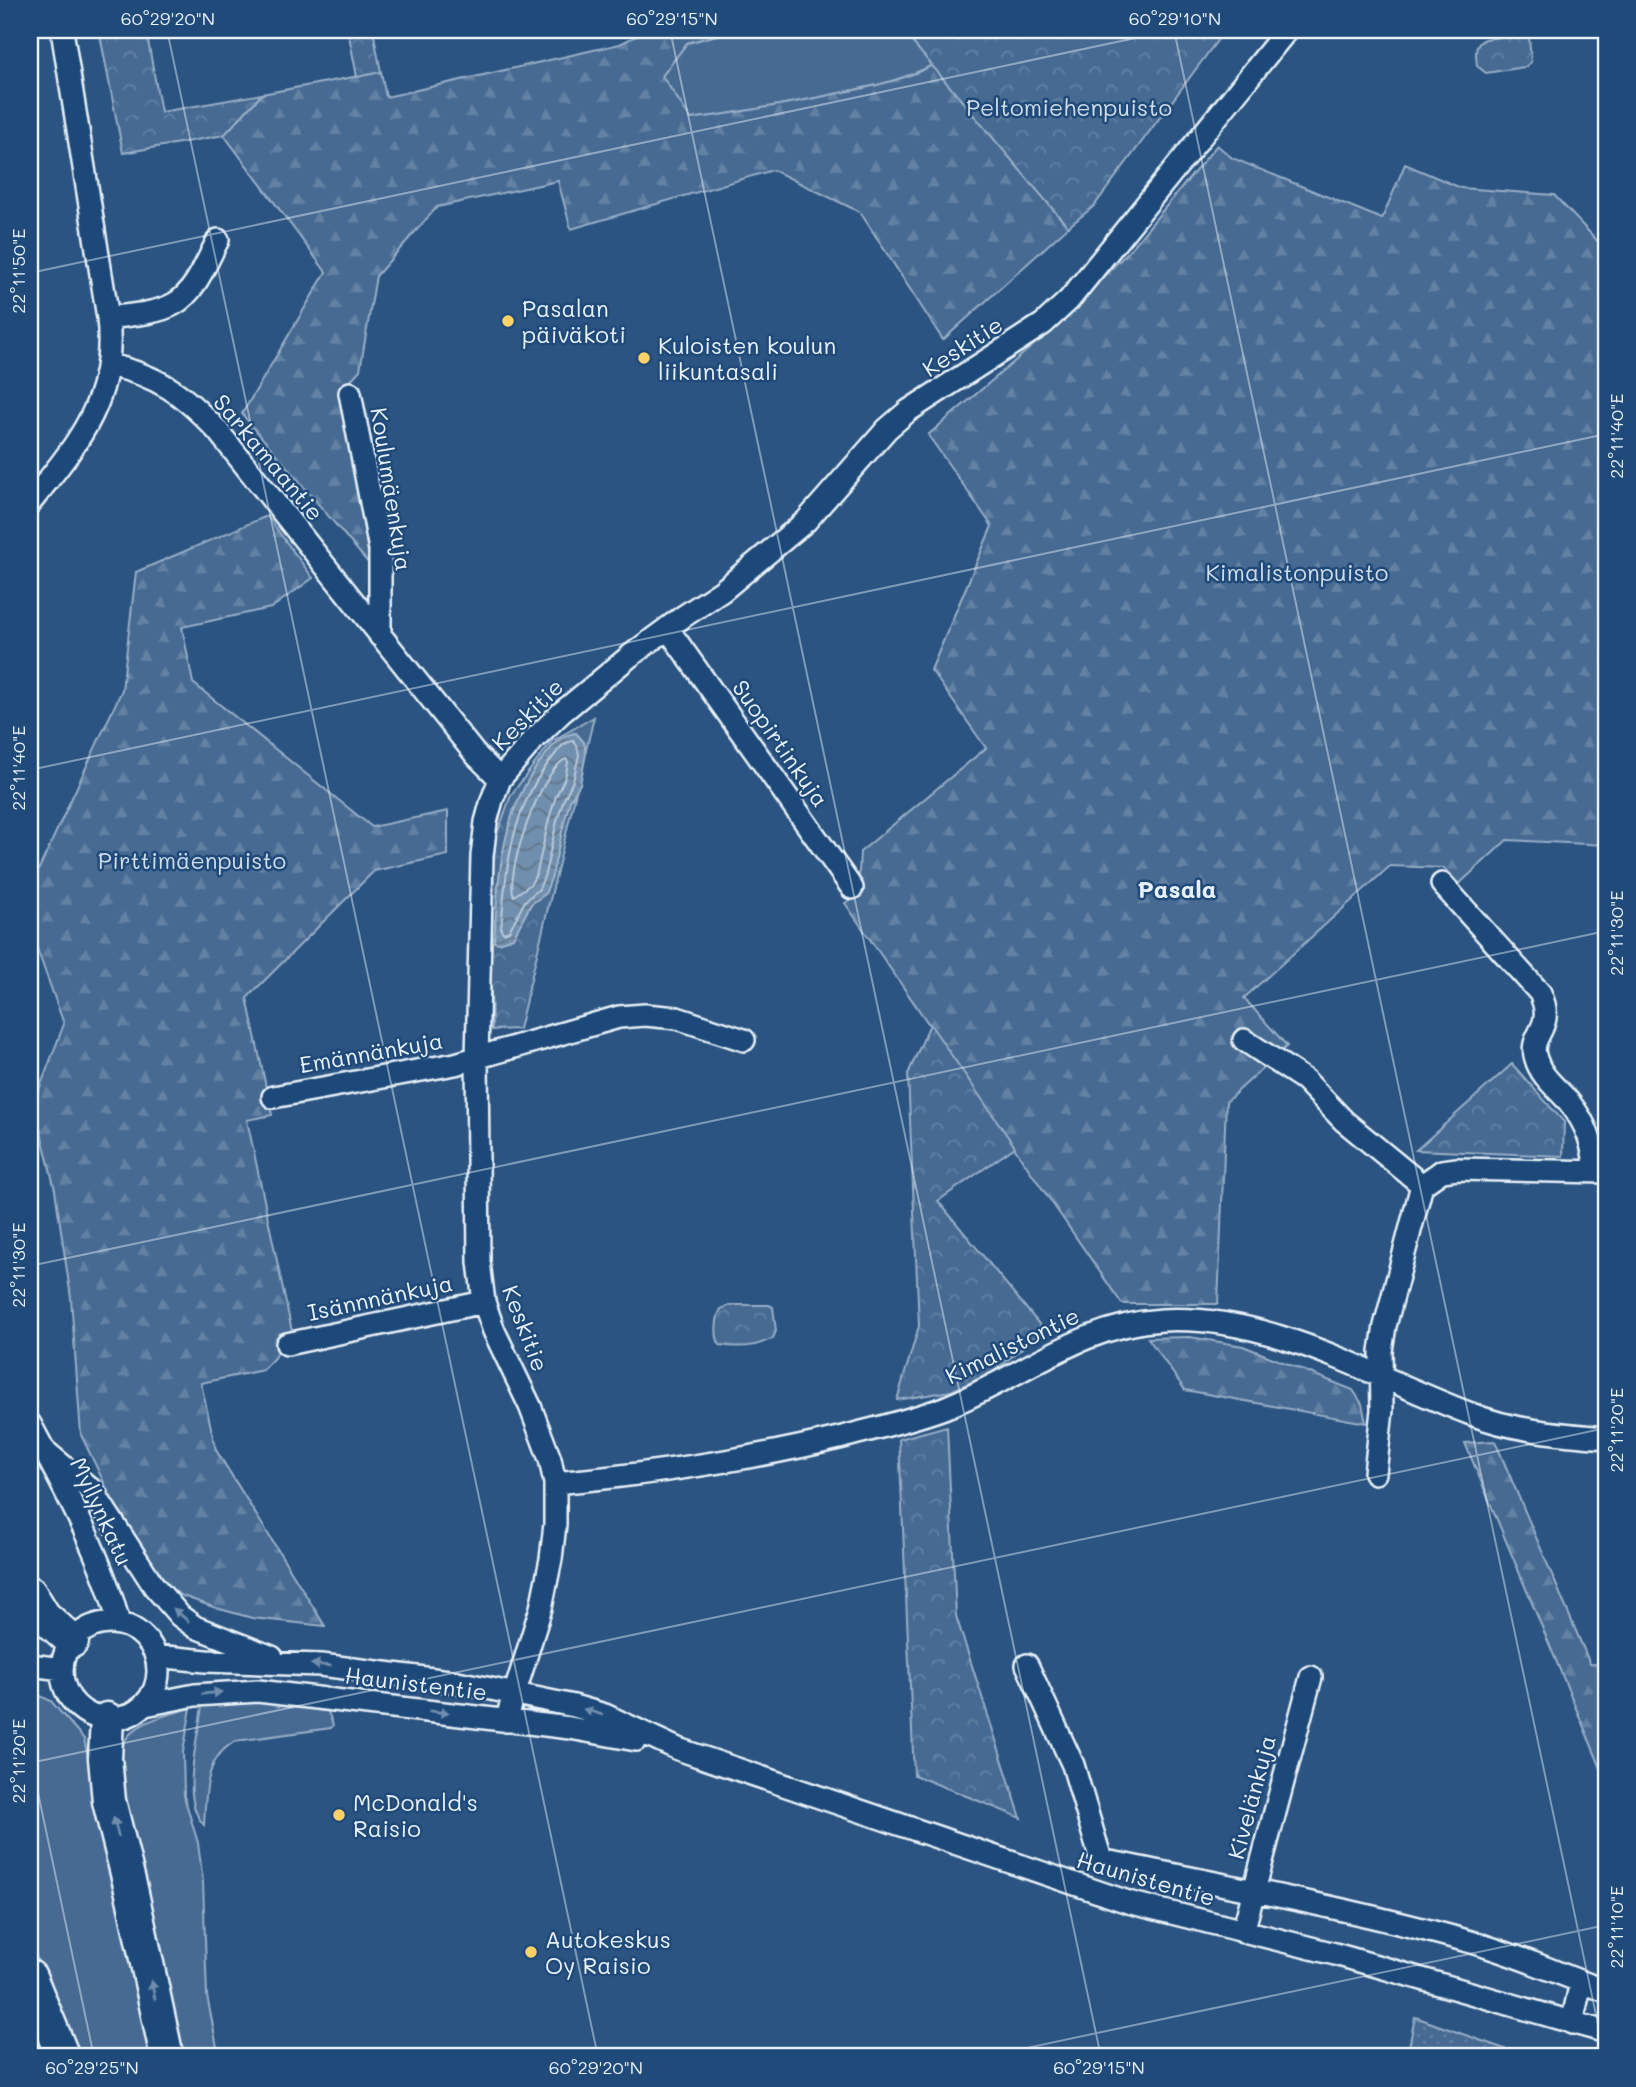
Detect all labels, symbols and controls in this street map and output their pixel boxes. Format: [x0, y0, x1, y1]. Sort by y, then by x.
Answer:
text: 60°29'20"N [121, 6, 215, 30]
text: 60°29'15"N [626, 6, 718, 30]
text: 60°29'10"N [1129, 6, 1221, 30]
park label: Peltomiehenpuisto [966, 92, 1172, 122]
text: 22°11'50"E [6, 228, 30, 314]
place label: Pasalan päiväkoti [522, 293, 626, 349]
street label: Keskitie [916, 309, 1008, 383]
marker: Pasalan päiväkoti [500, 313, 516, 329]
place label: Kuloisten koulun liikuntasali [658, 330, 836, 386]
marker: Kuloisten koulun liikuntasali [636, 350, 652, 366]
street label: Sarkamaantie [207, 387, 331, 527]
text: 22°11'40"E [1604, 393, 1628, 479]
street label: Koulumäenkuja [364, 405, 420, 573]
park label: Kimalistonpuisto [1206, 557, 1388, 587]
street label: Keskitie [485, 672, 569, 756]
street label: Suopirtinkuja [726, 673, 836, 813]
text: 22°11'40"E [6, 725, 30, 811]
park label: Pirttimäenpuisto [98, 845, 286, 875]
district label: Pasala [1137, 873, 1217, 904]
text: 22°11'30"E [1604, 890, 1628, 976]
street label: Emännänkuja [297, 1025, 445, 1079]
text: 22°11'30"E [6, 1222, 30, 1308]
street label: Isännnänkuja [305, 1267, 455, 1327]
street label: Keskitie [496, 1281, 556, 1375]
street label: Kimalistontie [940, 1300, 1084, 1390]
text: 22°11'20"E [1604, 1388, 1628, 1472]
street label: Myllynkatu [64, 1452, 140, 1570]
one-way arrow [172, 1607, 190, 1623]
one-way arrow [310, 1659, 332, 1670]
street label: Haunistentie [343, 1659, 489, 1707]
one-way arrow [202, 1687, 224, 1698]
one-way arrow [583, 1706, 604, 1717]
one-way arrow [428, 1707, 450, 1718]
text: 22°11'20"E [6, 1719, 30, 1803]
street label: Kivelänkuja [1220, 1732, 1282, 1862]
place label: McDonald's Raisio [353, 1787, 478, 1843]
marker: McDonald's Raisio [331, 1807, 347, 1823]
one-way arrow [110, 1816, 121, 1838]
street label: Haunistentie [1073, 1844, 1219, 1912]
text: 22°11'10"E [1604, 1886, 1628, 1968]
place label: Autokeskus Oy Raisio [545, 1924, 671, 1980]
marker: Autokeskus Oy Raisio [523, 1944, 539, 1960]
one-way arrow [147, 1979, 158, 2001]
text: 60°29'25"N [45, 2055, 139, 2079]
text: 60°29'20"N [549, 2055, 643, 2079]
text: 60°29'15"N [1053, 2055, 1145, 2079]

